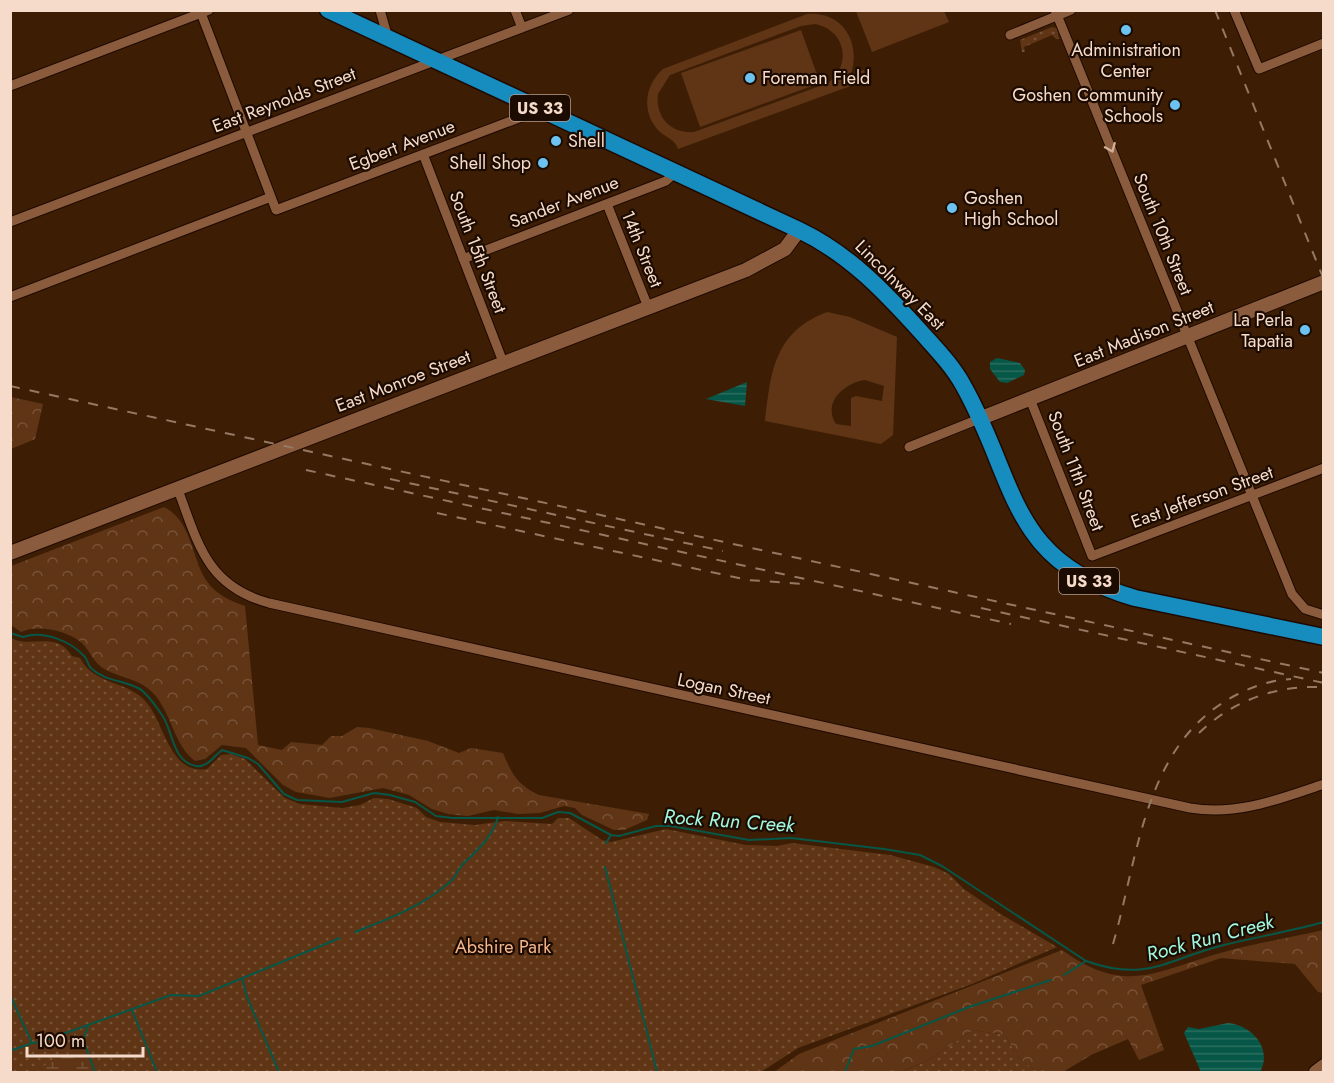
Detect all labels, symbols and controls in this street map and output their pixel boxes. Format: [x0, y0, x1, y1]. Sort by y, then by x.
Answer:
marker: Administration Center [1119, 23, 1133, 37]
place label: Administration Center [1071, 37, 1181, 84]
street label: East Reynolds Street [208, 60, 360, 139]
place label: Foreman Field [762, 65, 870, 91]
marker: Foreman Field [743, 71, 757, 85]
place label: Goshen Community Schools [1012, 82, 1163, 129]
road number: US 33 [510, 95, 570, 121]
marker: Goshen Community Schools [1168, 98, 1182, 112]
street label: Egbert Avenue [345, 113, 459, 177]
place label: Shell [568, 128, 605, 154]
marker: Shell [549, 134, 563, 148]
one-way arrow [1103, 142, 1115, 153]
place label: Shell Shop [449, 150, 531, 176]
marker: Shell Shop [536, 156, 550, 170]
street label: Sander Avenue [506, 169, 622, 235]
street label: South 10th Street [1127, 169, 1200, 299]
place label: Goshen High School [964, 185, 1058, 232]
street label: South 15th Street [443, 187, 513, 317]
marker: Goshen High School [945, 201, 959, 215]
street label: 14th Street [615, 207, 669, 292]
street label: Lincolnway East [849, 234, 952, 337]
street label: East Madison Street [1070, 294, 1218, 374]
place label: La Perla Tapatia [1233, 307, 1293, 354]
marker: La Perla Tapatia [1298, 323, 1312, 337]
street label: East Monroe Street [332, 343, 475, 419]
street label: South 11th Street [1041, 407, 1111, 535]
street label: East Jefferson Street [1127, 459, 1277, 535]
road number: US 33 [1059, 568, 1119, 594]
street label: Logan Street [675, 666, 774, 712]
water label: Rock Run Creek [663, 802, 797, 840]
water label: Rock Run Creek [1143, 907, 1278, 969]
park label: Abshire Park [455, 934, 551, 960]
scale bar [27, 1020, 142, 1058]
text: 100 m [36, 1028, 85, 1054]

